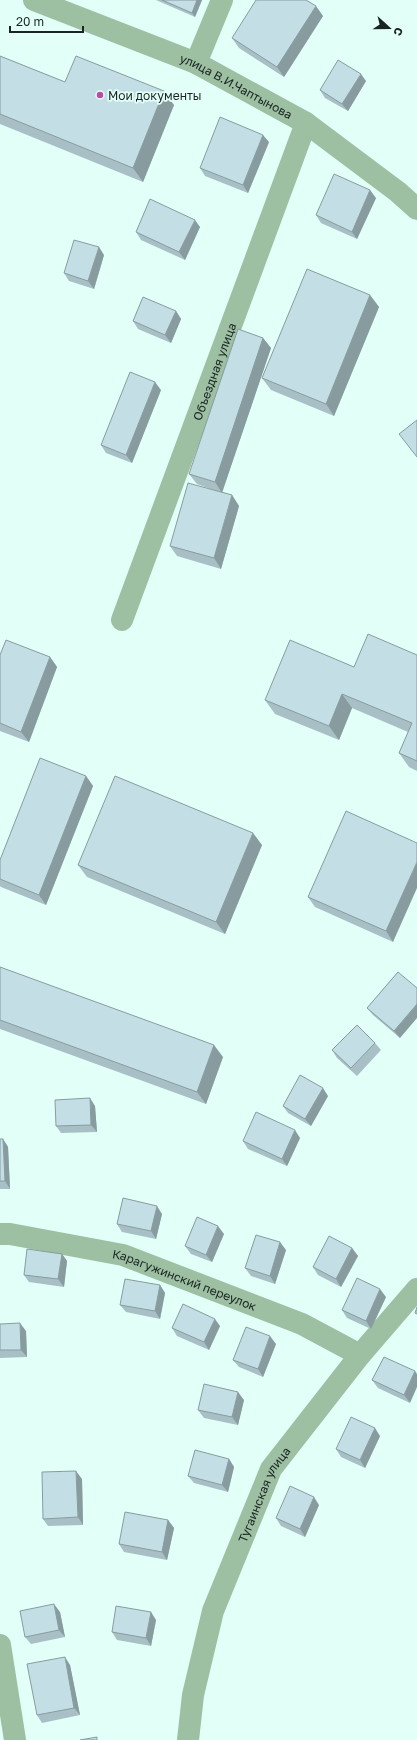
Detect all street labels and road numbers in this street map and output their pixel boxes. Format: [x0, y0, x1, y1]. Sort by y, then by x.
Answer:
street label: улица В.И.Чаптынова [178, 50, 295, 122]
street label: Объездная улица [189, 321, 239, 422]
street label: Карагужинский переулок [111, 1246, 259, 1313]
street label: Тугаинская улица [234, 1443, 293, 1545]

